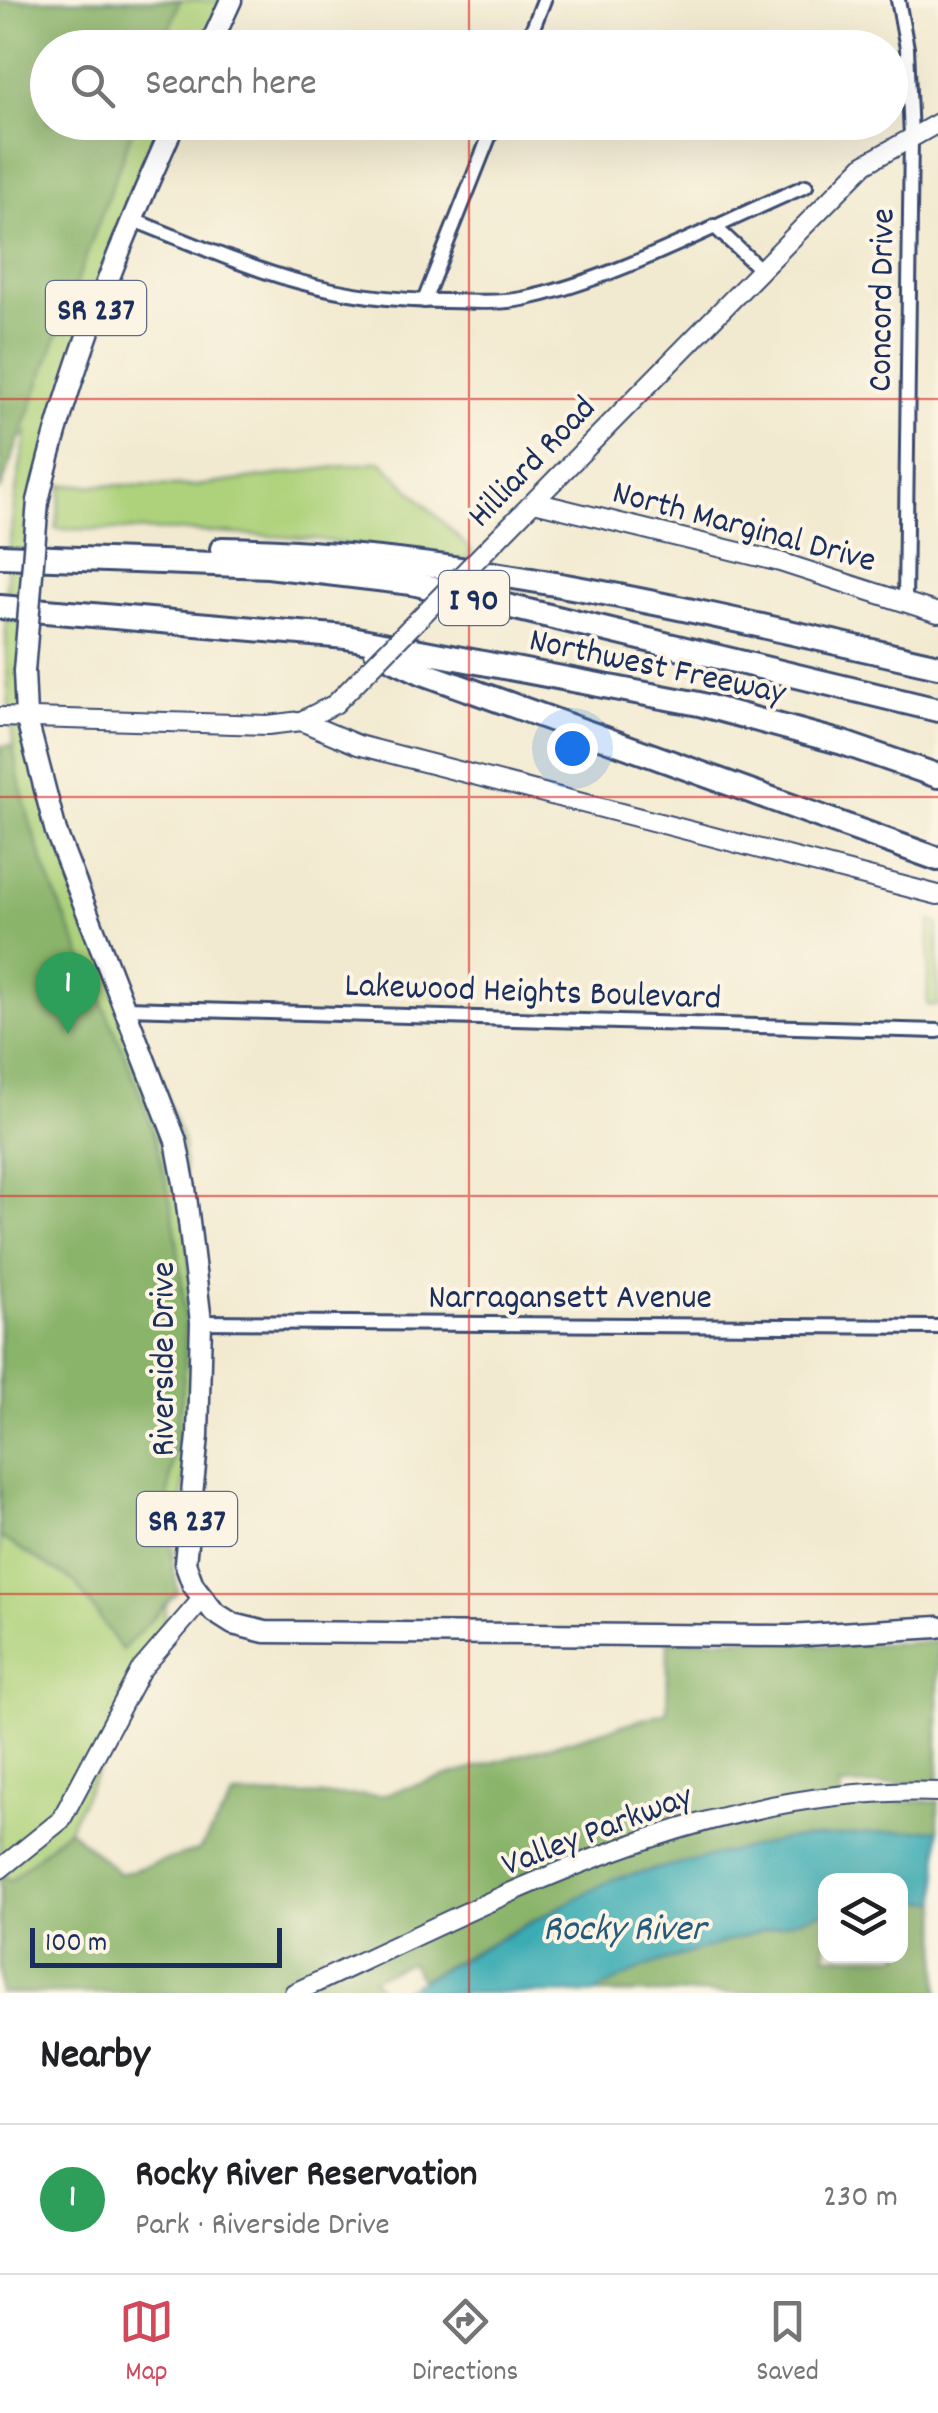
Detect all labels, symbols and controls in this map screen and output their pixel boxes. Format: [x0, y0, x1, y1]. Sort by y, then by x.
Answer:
search box [30, 30, 908, 140]
icon: search [65, 58, 120, 113]
text: Search here [145, 58, 317, 113]
street label: Concord Drive [857, 208, 911, 392]
road number: SR 237 [46, 281, 146, 335]
street label: Hilliard Road [458, 386, 609, 541]
street label: North Marginal Drive [606, 470, 881, 588]
road number: I 90 [439, 571, 509, 625]
street label: Northwest Freeway [524, 617, 791, 721]
your location [547, 723, 598, 774]
pin: 1 [36, 952, 100, 1034]
street label: Lakewood Heights Boulevard [344, 962, 722, 1026]
street label: Riverside Drive [141, 1262, 191, 1456]
street label: Narragansett Avenue [428, 1275, 712, 1325]
road number: SR 237 [137, 1492, 237, 1546]
street label: Valley Parkway [495, 1773, 701, 1892]
map controls [818, 1873, 908, 1963]
button: layers [818, 1873, 908, 1963]
water label: Rocky River [543, 1904, 709, 1959]
scale bar [30, 1923, 282, 1968]
text: 100 m [45, 1925, 107, 1965]
text: Nearby [40, 2028, 150, 2088]
text: Rocky River Reservation [135, 2149, 477, 2204]
text: 1 [69, 2176, 76, 2222]
text: 230 m [823, 2176, 898, 2222]
text: Park · Riverside Drive [135, 2204, 390, 2250]
tab: Map [119, 2294, 174, 2394]
tab: Directions [412, 2294, 518, 2394]
tab: Saved [756, 2294, 819, 2394]

